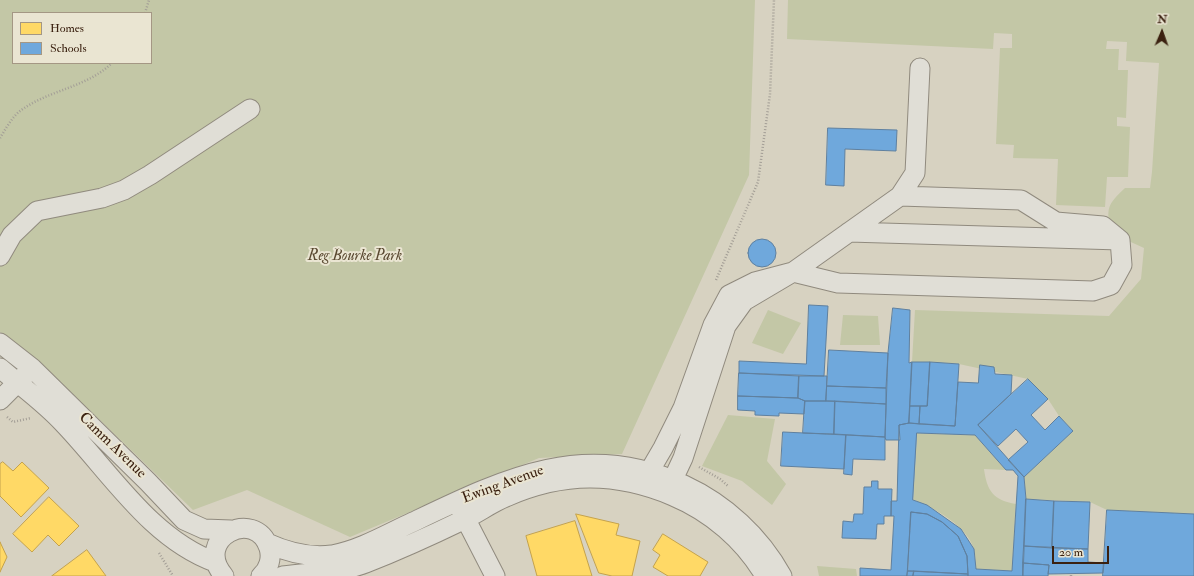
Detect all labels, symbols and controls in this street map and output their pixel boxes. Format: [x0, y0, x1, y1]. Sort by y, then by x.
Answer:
legend [12, 12, 152, 64]
north arrow [1142, 12, 1182, 52]
text: N [1157, 13, 1168, 26]
text: Homes [50, 21, 84, 36]
text: Schools [50, 41, 87, 56]
park label: Reg Bourke Park [308, 248, 402, 266]
street label: Camm Avenue [74, 409, 150, 483]
street label: Ewing Avenue [460, 462, 546, 508]
scale bar [1054, 538, 1111, 564]
text: 20 m [1059, 545, 1083, 560]

